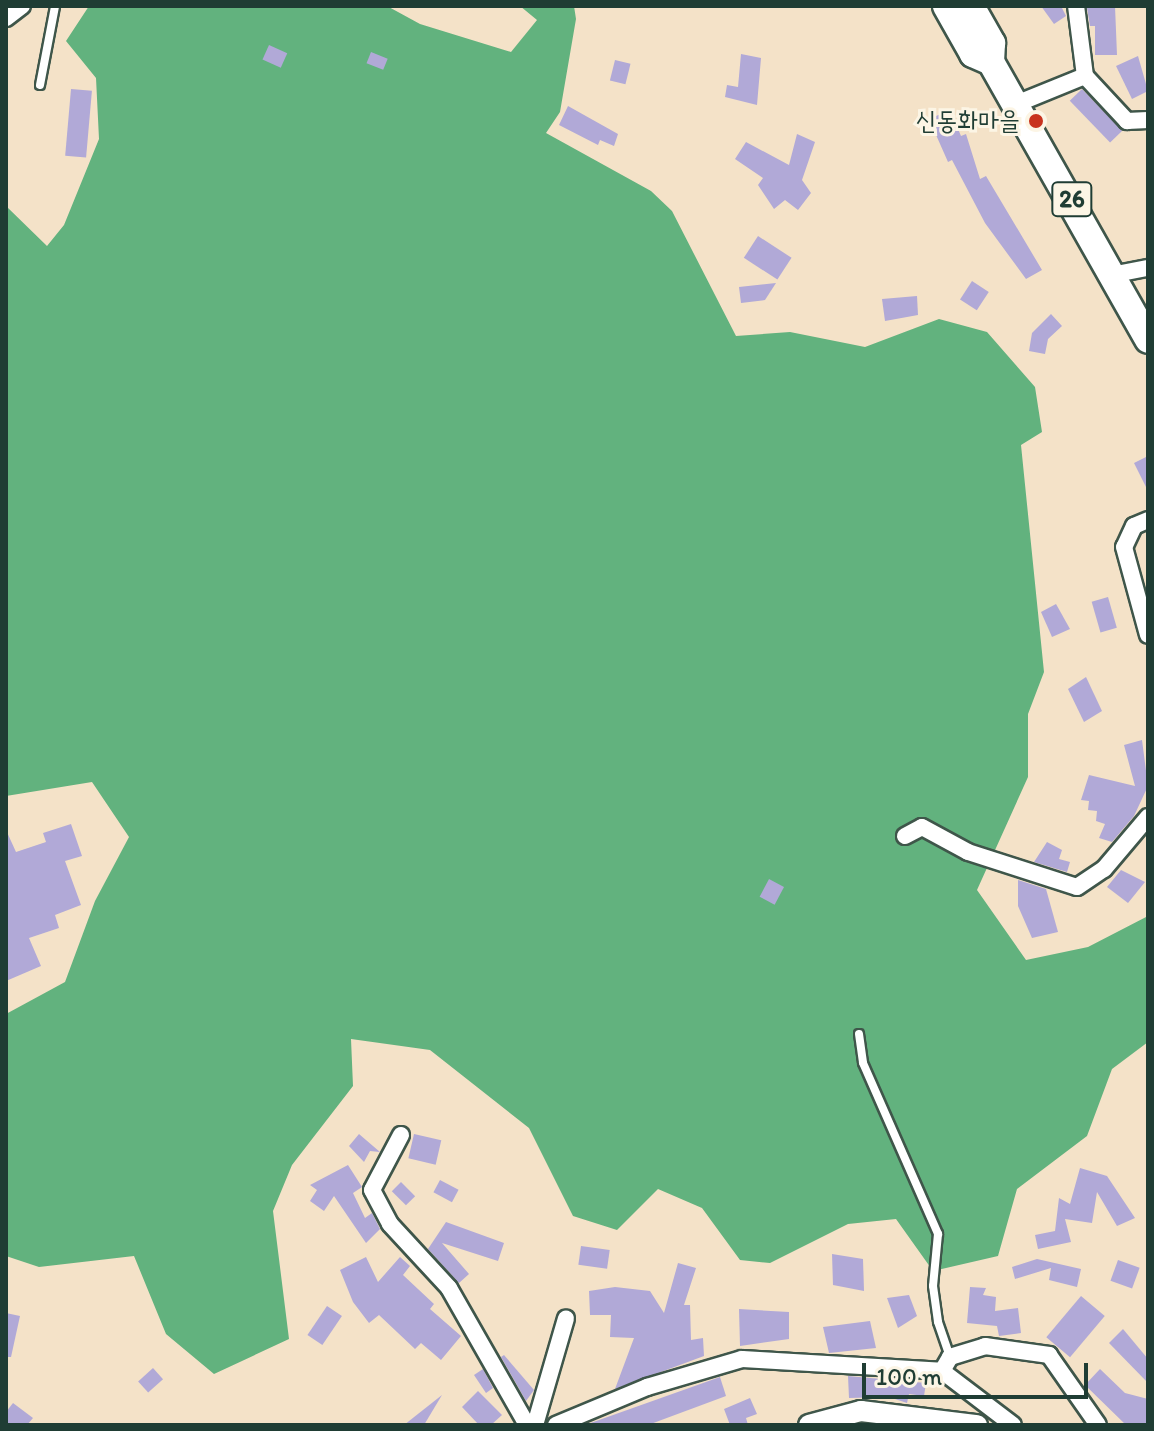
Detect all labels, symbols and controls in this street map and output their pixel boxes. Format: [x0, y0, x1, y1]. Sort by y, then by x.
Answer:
place label: 신동화마을 [915, 105, 1020, 137]
marker: 신동화마을 [1027, 112, 1045, 130]
road number: 26 [1050, 179, 1094, 219]
scale bar [866, 1347, 1092, 1397]
text: 100 m [876, 1362, 942, 1391]

